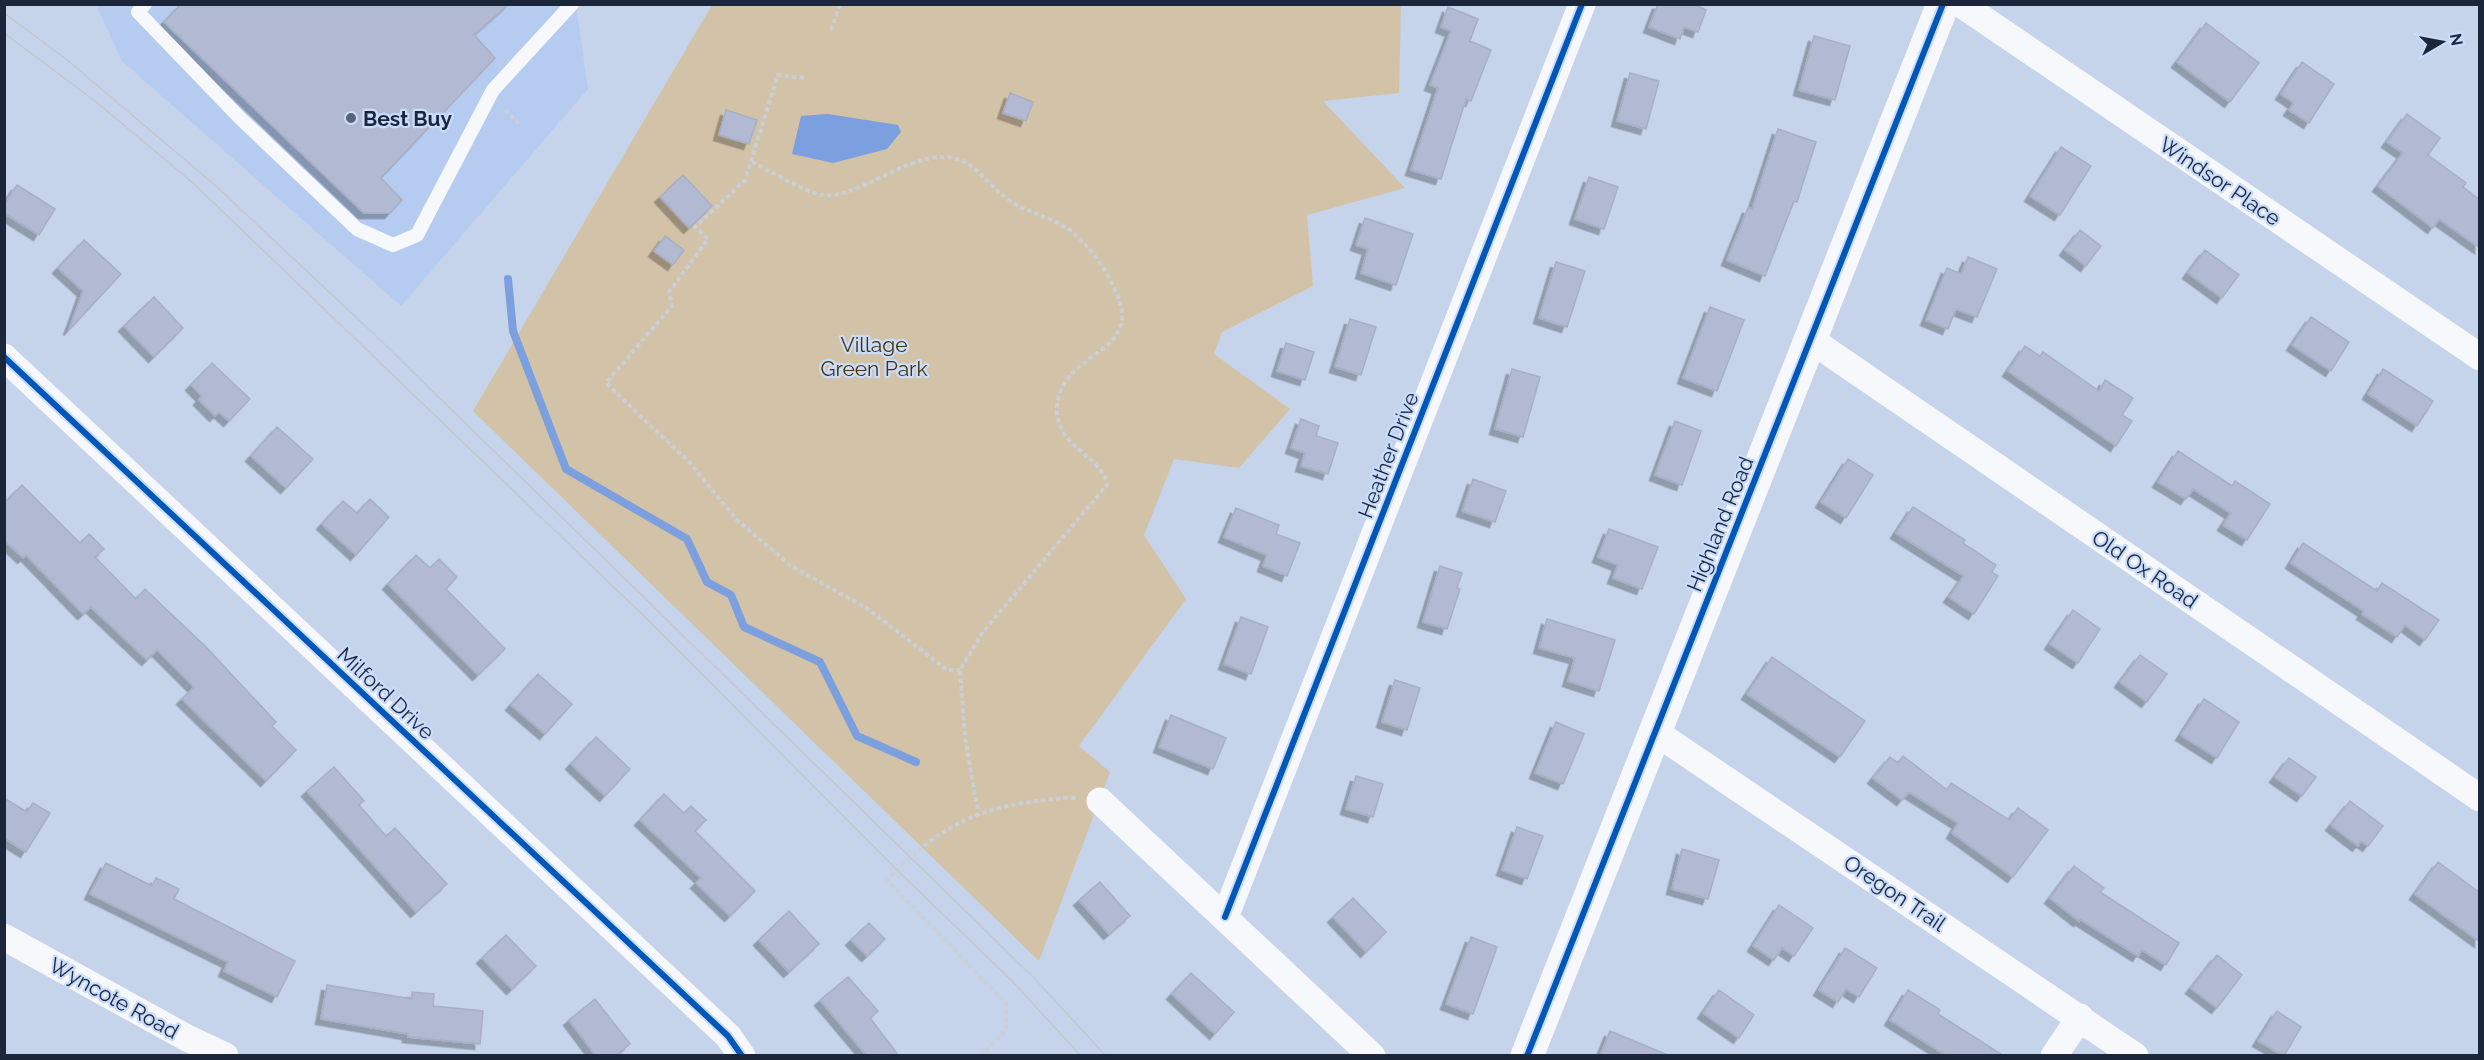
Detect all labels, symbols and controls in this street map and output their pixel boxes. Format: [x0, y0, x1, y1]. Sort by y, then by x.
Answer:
north arrow [2412, 12, 2472, 72]
text: N [2446, 32, 2467, 47]
place label: Best Buy [363, 106, 452, 131]
marker: Best Buy [344, 111, 358, 125]
street label: Windsor Place [2155, 131, 2285, 231]
park label: Village Green Park [820, 332, 928, 381]
street label: Heather Drive [1353, 388, 1423, 522]
street label: Highland Road [1682, 453, 1758, 595]
street label: Old Ox Road [2088, 525, 2202, 613]
street label: Milford Drive [332, 642, 440, 744]
street label: Oregon Trail [1839, 850, 1951, 936]
street label: Wyncote Road [45, 952, 183, 1044]

